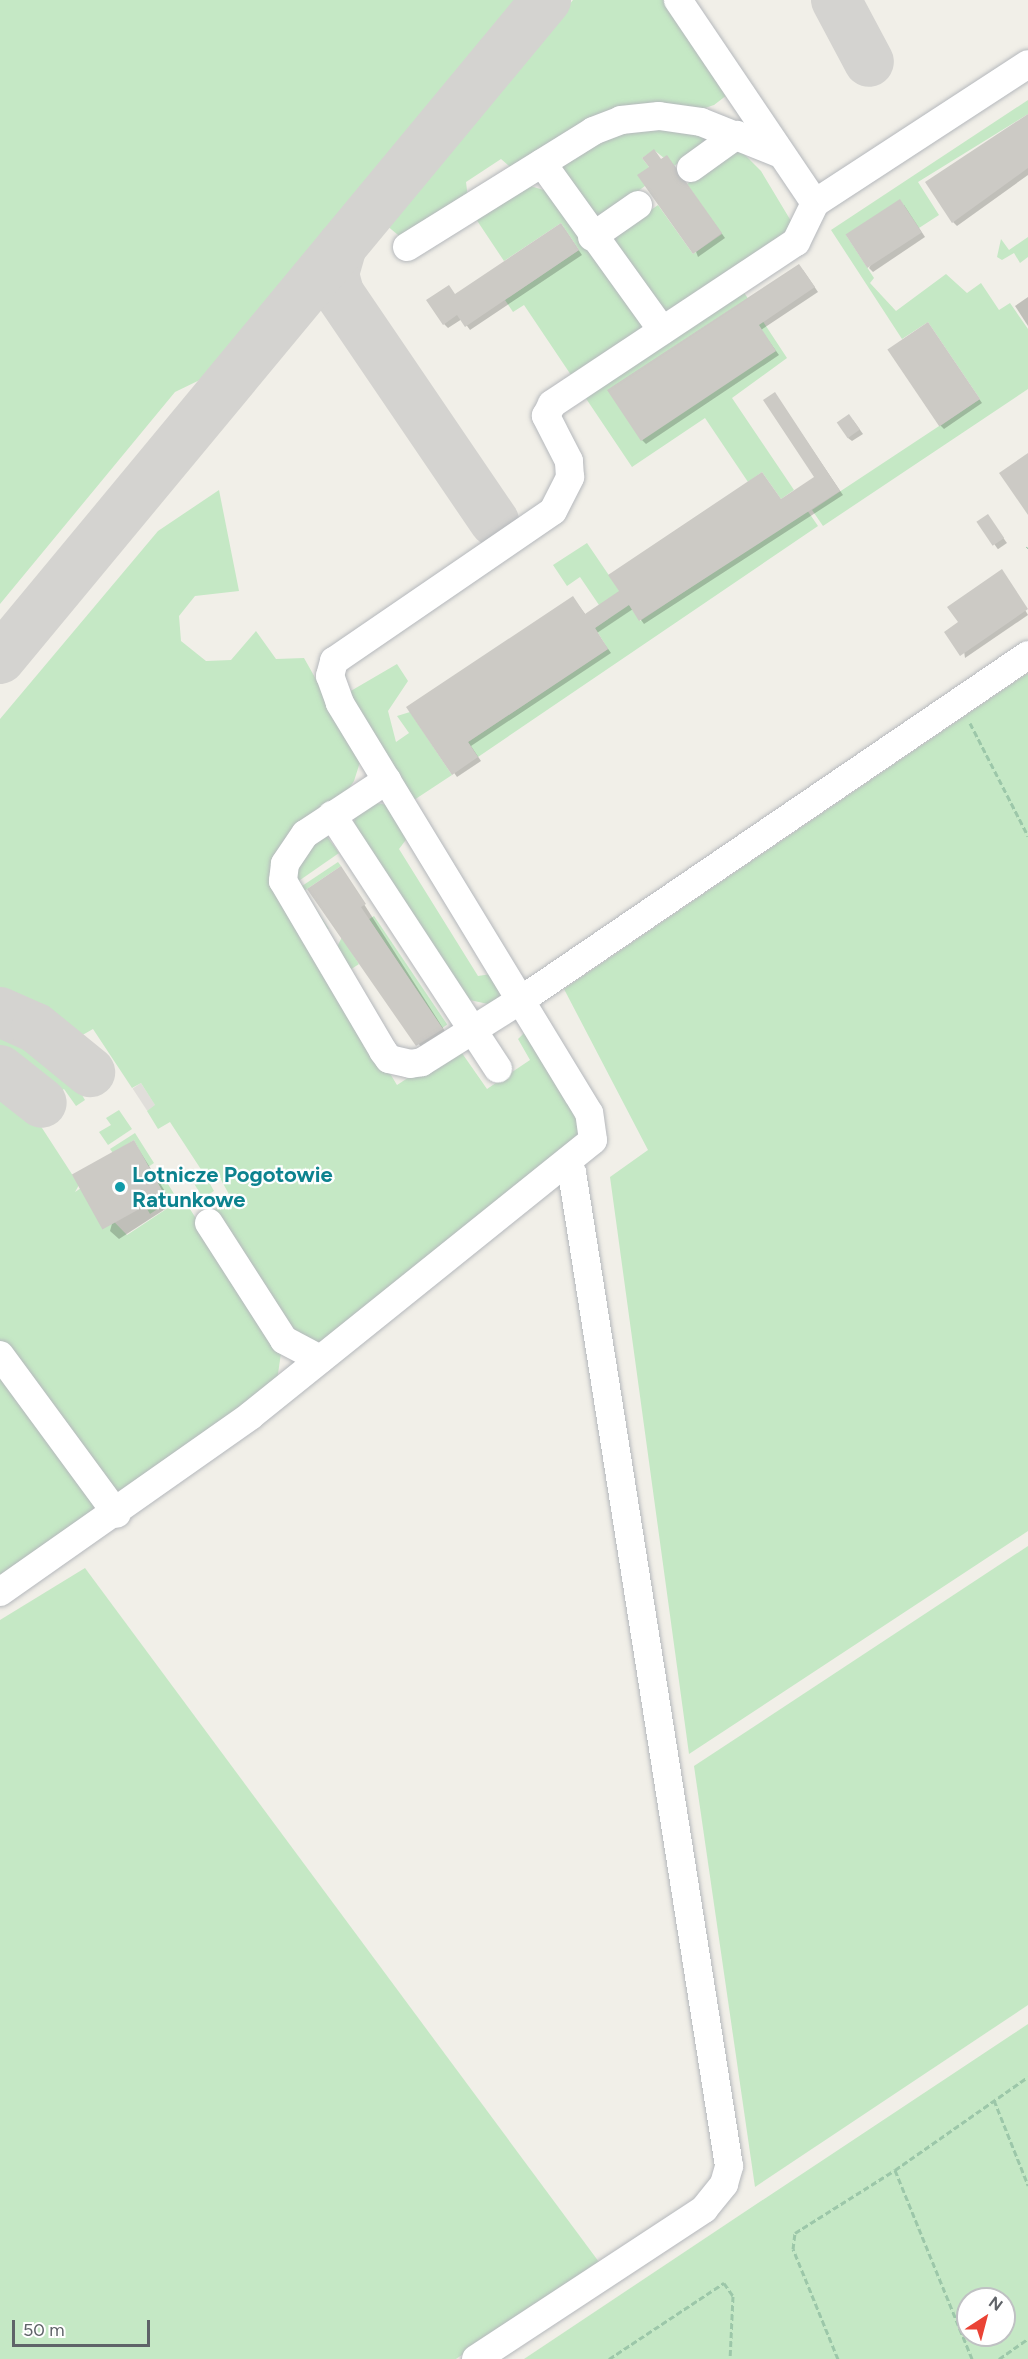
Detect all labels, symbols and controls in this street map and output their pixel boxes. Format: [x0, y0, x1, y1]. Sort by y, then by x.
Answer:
place label: Lotnicze Pogotowie Ratunkowe [132, 1161, 333, 1212]
marker: Lotnicze Pogotowie Ratunkowe [113, 1180, 127, 1194]
north arrow [956, 2287, 1016, 2347]
text: N [985, 2292, 1006, 2315]
scale bar [15, 2308, 153, 2346]
text: 50 m [23, 2319, 65, 2341]

